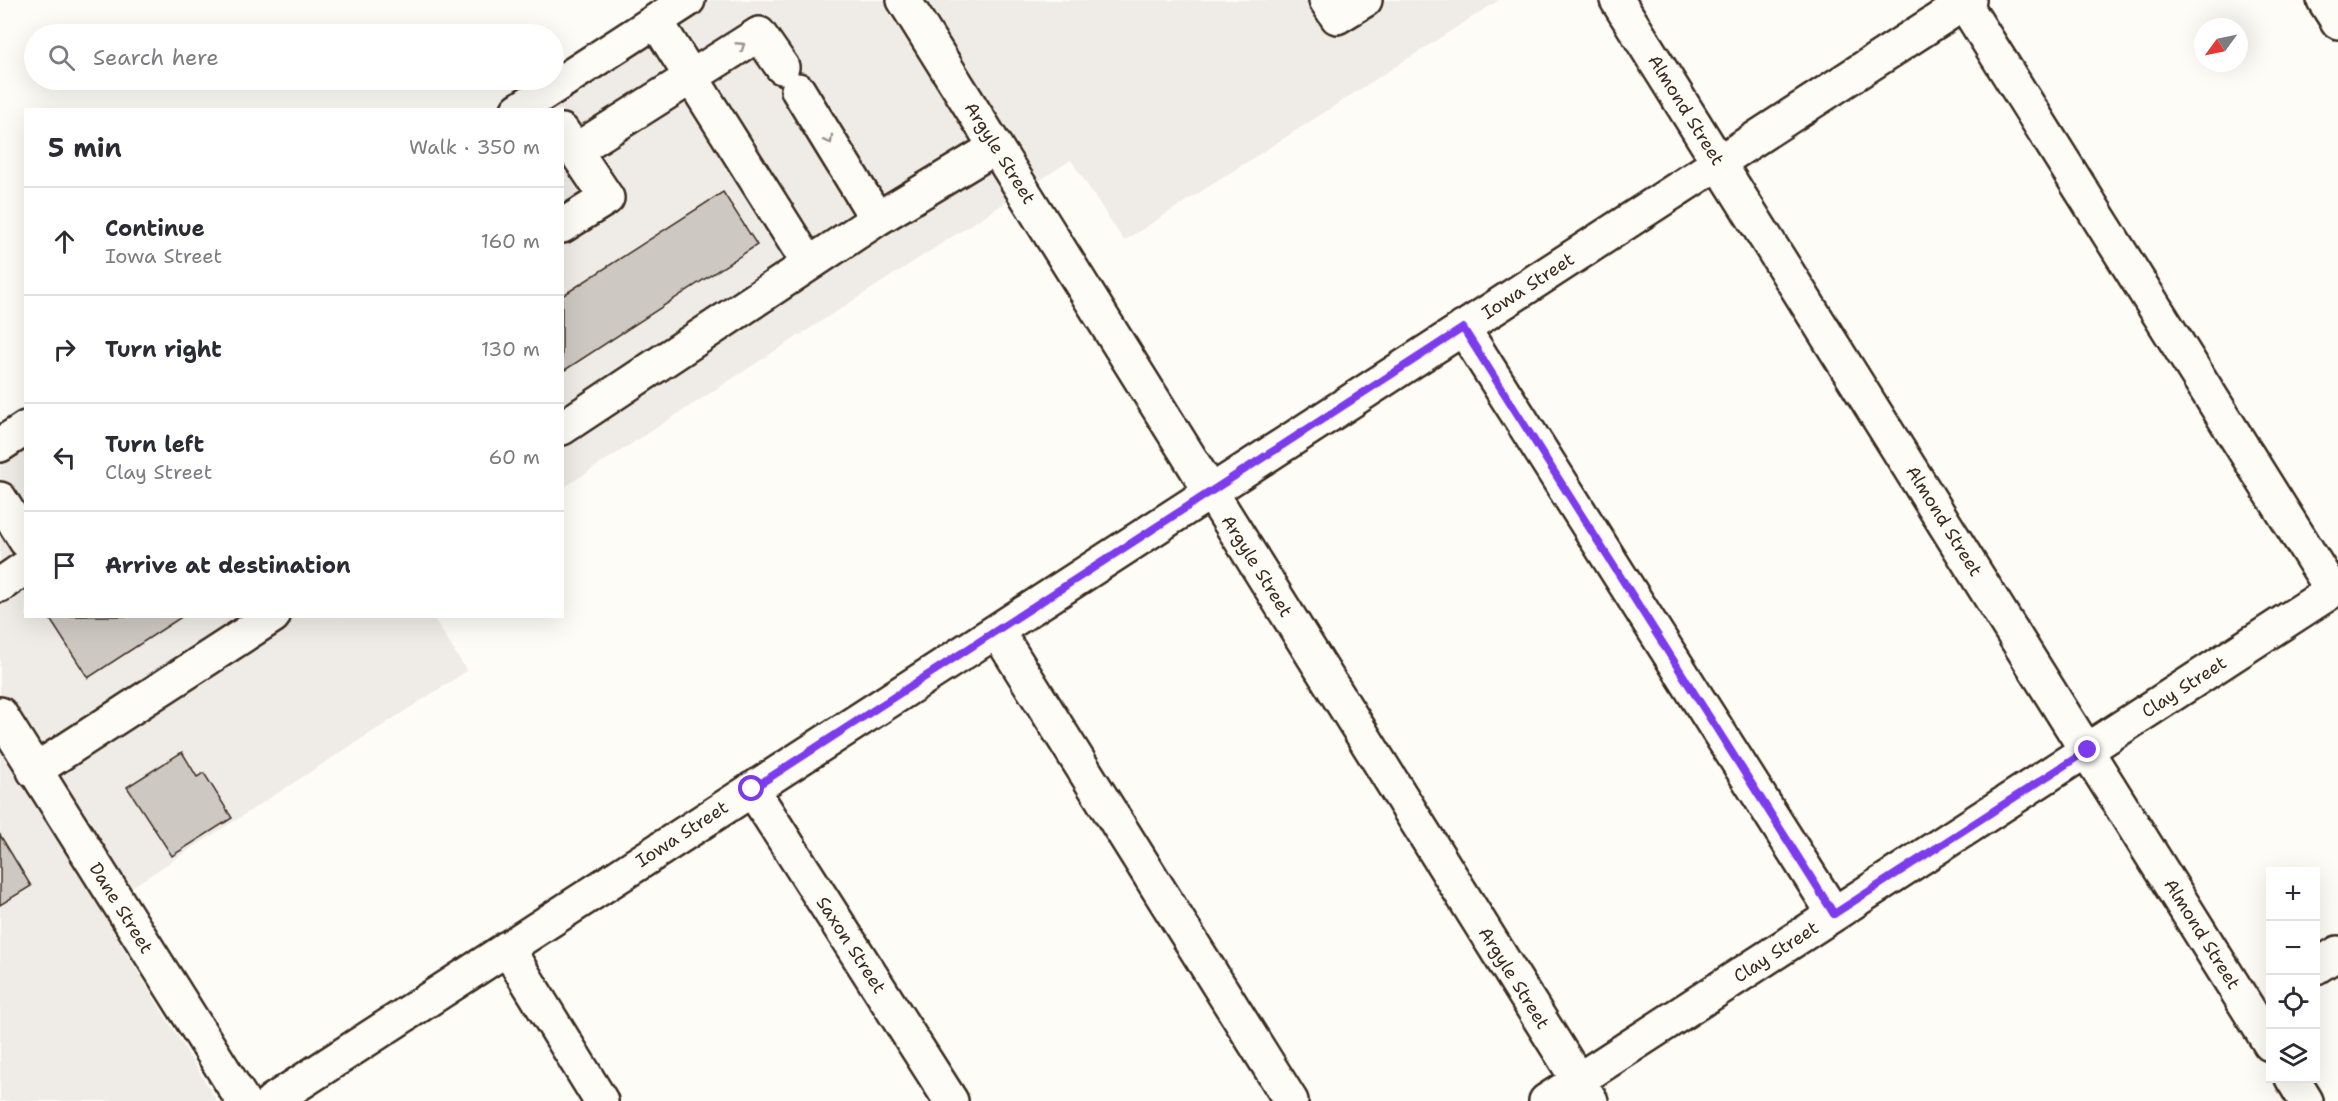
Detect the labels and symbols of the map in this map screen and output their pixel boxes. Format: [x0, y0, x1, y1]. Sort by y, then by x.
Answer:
north arrow [2194, 18, 2248, 72]
one-way arrow [735, 41, 745, 53]
street label: Almond Street [1642, 50, 1730, 170]
street label: Argyle Street [959, 97, 1041, 209]
one-way arrow [821, 134, 833, 144]
street label: Iowa Street [1477, 247, 1579, 325]
street label: Almond Street [1900, 461, 1988, 581]
street label: Argyle Street [1216, 510, 1298, 622]
street label: Clay Street [2137, 651, 2231, 723]
route end [2074, 736, 2100, 762]
route start [738, 775, 764, 801]
street label: Iowa Street [631, 795, 733, 873]
street label: Dane Street [84, 858, 159, 958]
street label: Almond Street [2158, 874, 2246, 994]
street label: Saxon Street [811, 892, 891, 998]
street label: Clay Street [1729, 916, 1823, 988]
street label: Argyle Street [1473, 922, 1555, 1034]

